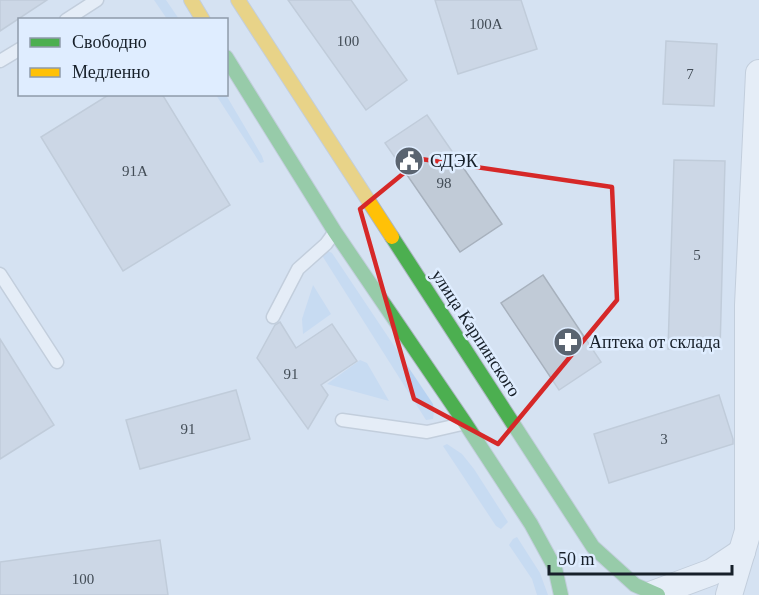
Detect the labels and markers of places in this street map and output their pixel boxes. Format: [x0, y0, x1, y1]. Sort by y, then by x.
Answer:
public building icon: СДЭК [393, 145, 425, 177]
place label: СДЭК [430, 151, 479, 171]
pharmacy icon: Аптека от склада [552, 326, 584, 358]
place label: Аптека от склада [589, 332, 720, 352]

